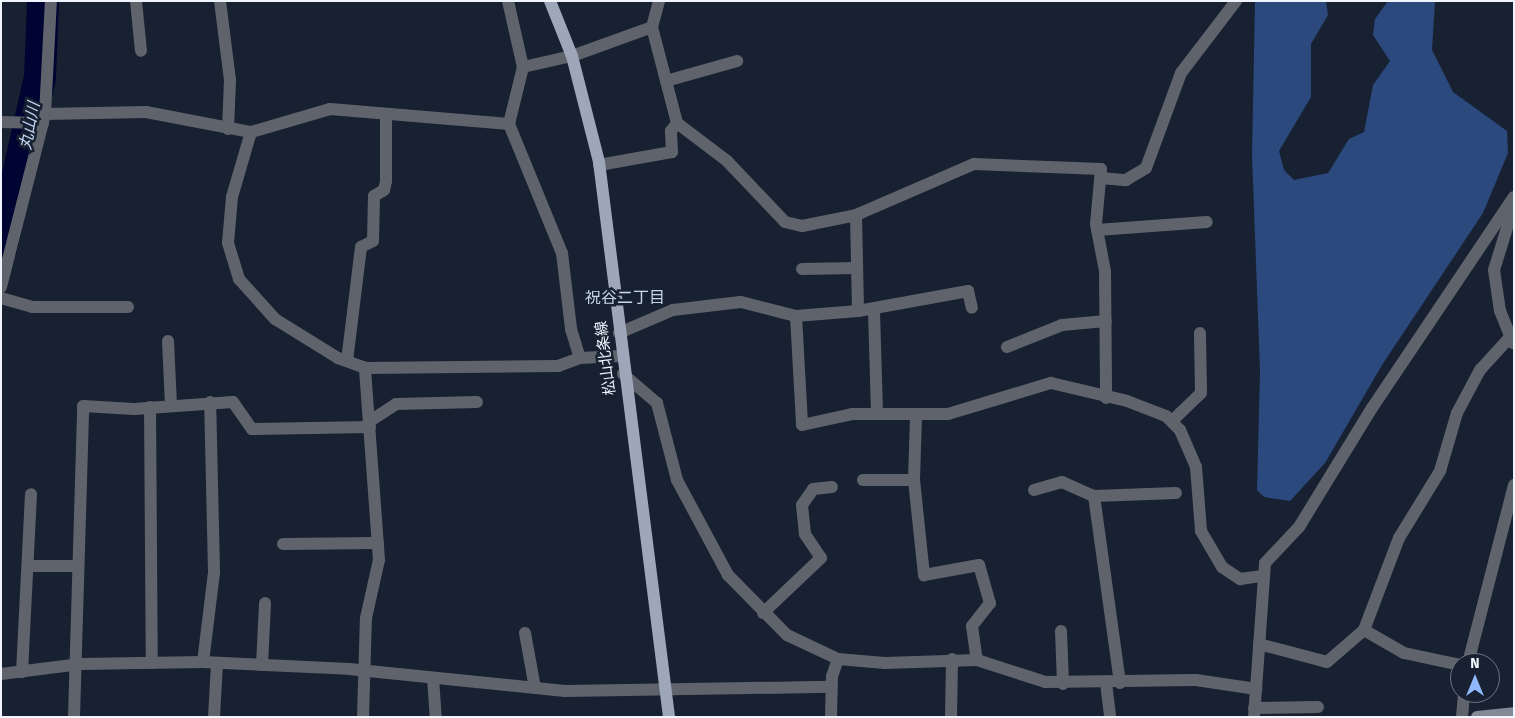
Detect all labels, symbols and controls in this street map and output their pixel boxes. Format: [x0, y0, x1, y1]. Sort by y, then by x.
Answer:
water label: 丸山川 [16, 101, 44, 151]
district label: 祝谷二丁目 [585, 288, 665, 308]
street label: 松山北条線 [592, 320, 620, 396]
north arrow [1450, 653, 1500, 703]
text: N [1470, 655, 1480, 672]

